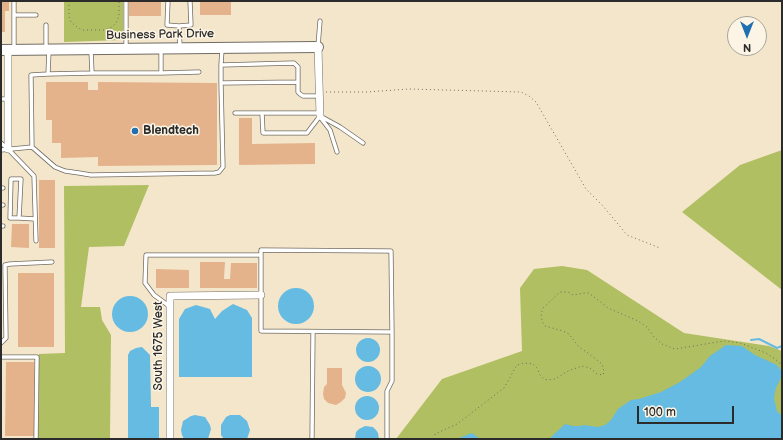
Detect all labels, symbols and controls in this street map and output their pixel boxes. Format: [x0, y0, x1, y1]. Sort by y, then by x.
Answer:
north arrow [727, 16, 767, 56]
street label: Business Park Drive [106, 27, 214, 43]
text: N [743, 41, 751, 54]
place label: Blendtech [143, 124, 199, 138]
marker: Blendtech [130, 126, 140, 136]
street label: South 1675 West [152, 301, 166, 391]
scale bar [639, 398, 736, 424]
text: 100 m [644, 405, 676, 420]

